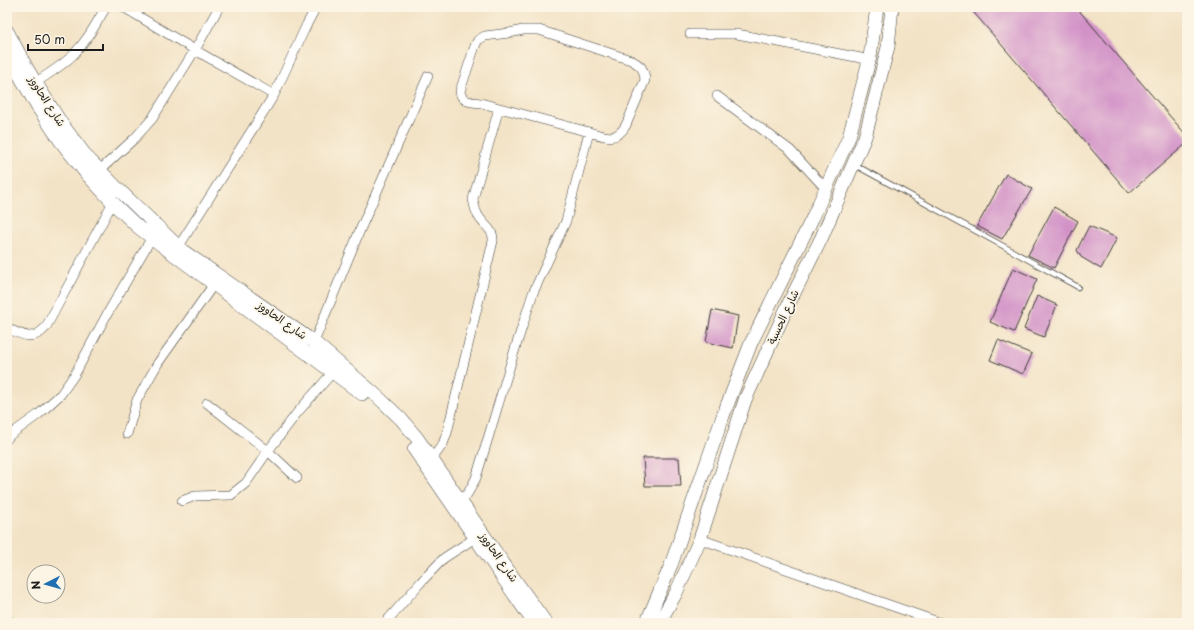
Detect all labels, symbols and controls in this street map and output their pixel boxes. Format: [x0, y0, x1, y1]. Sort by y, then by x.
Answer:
scale bar [28, 26, 103, 52]
text: 50 m [34, 30, 65, 48]
street label: شارع الحاووز [23, 71, 70, 130]
street label: شارع الحسبة [762, 287, 804, 347]
street label: شارع الحاووز [252, 296, 311, 344]
street label: شارع الحاووز [475, 527, 523, 586]
north arrow [26, 564, 66, 604]
text: N [27, 580, 44, 590]

